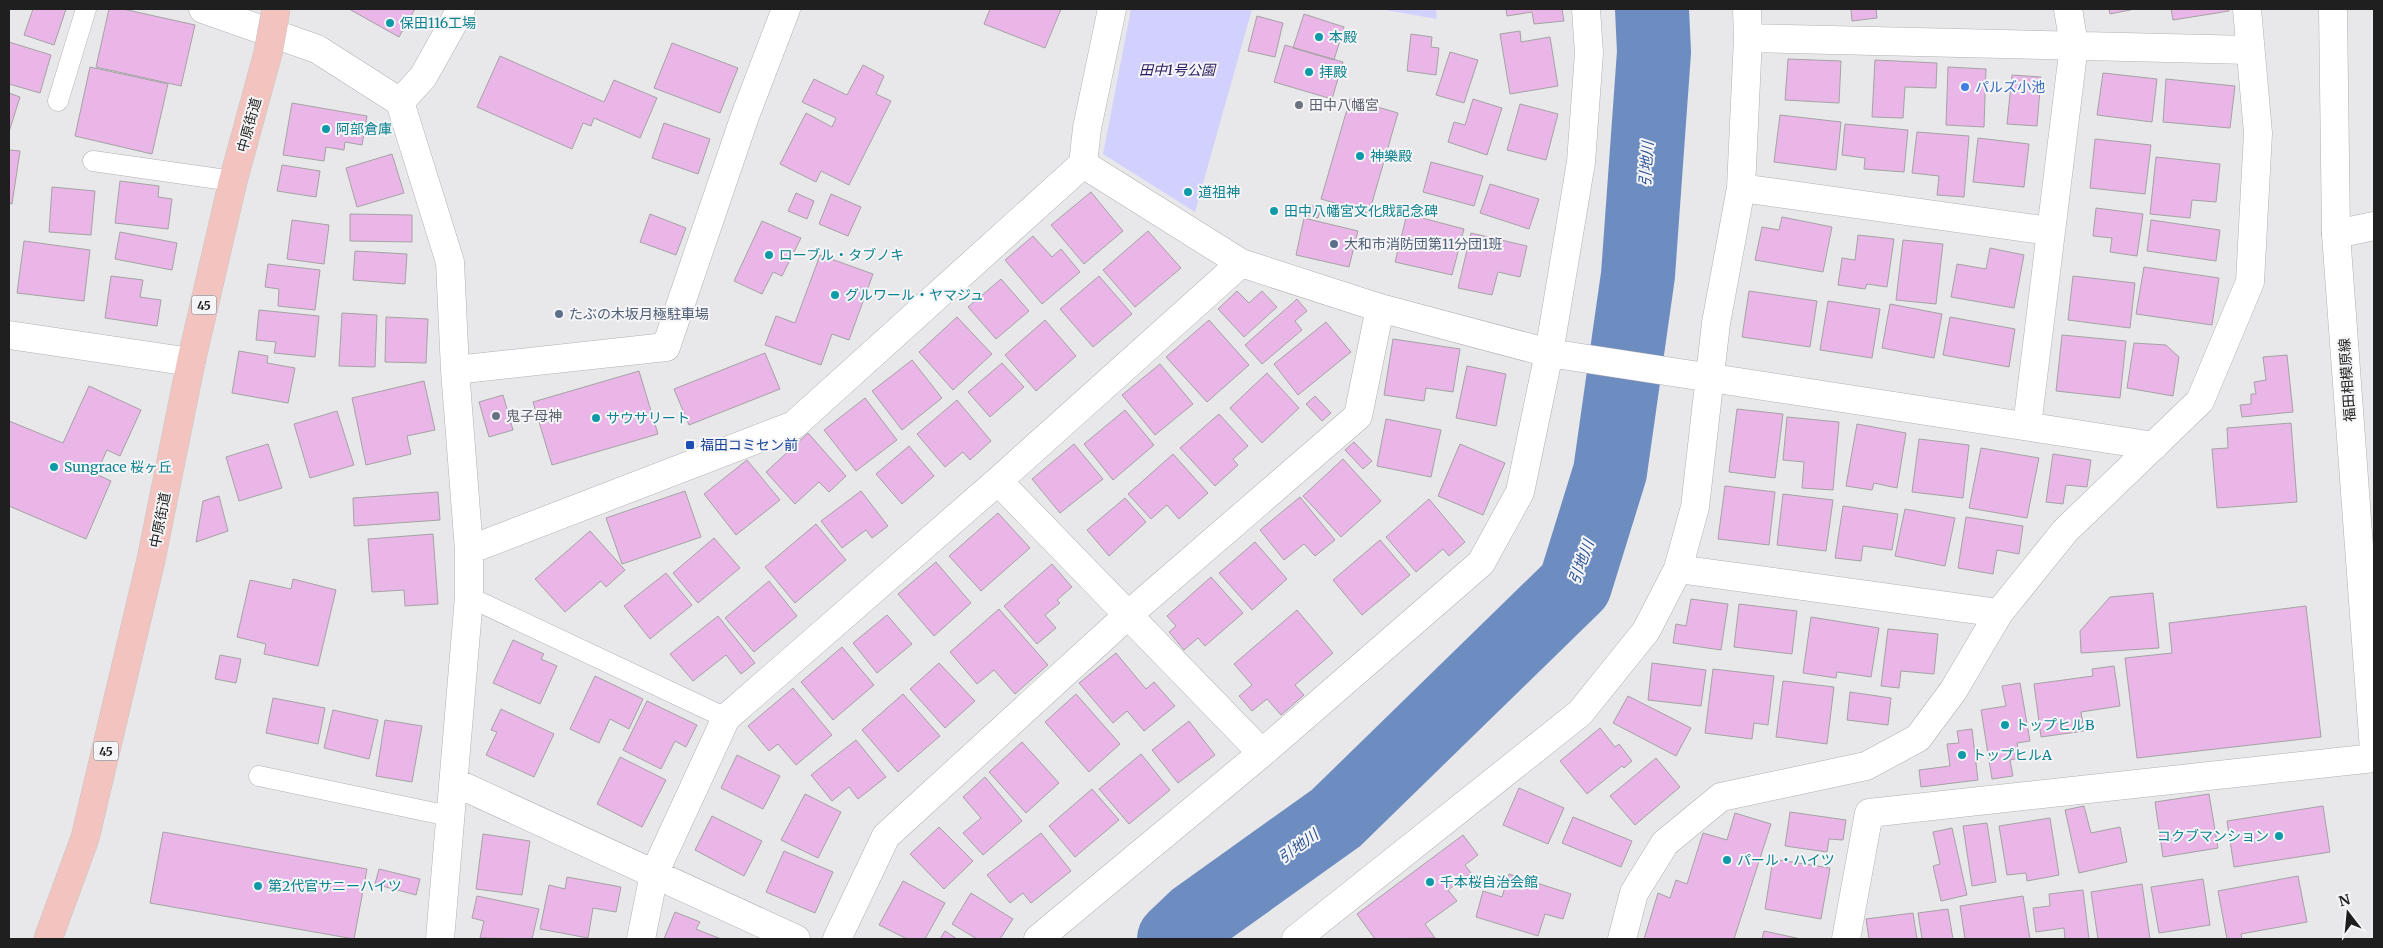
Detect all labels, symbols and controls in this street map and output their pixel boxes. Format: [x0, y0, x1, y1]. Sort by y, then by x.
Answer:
place label: 保田116工場 [400, 14, 476, 32]
marker: 保田116工場 [384, 17, 396, 29]
place label: 本殿 [1329, 28, 1357, 46]
marker: 本殿 [1313, 31, 1325, 43]
park label: 田中1号公園 [1139, 61, 1217, 79]
place label: 拝殿 [1319, 63, 1347, 81]
marker: 拝殿 [1303, 66, 1315, 78]
place label: パルズ小池 [1975, 78, 2045, 96]
marker: パルズ小池 [1959, 81, 1971, 93]
street label: 中原街道 [233, 96, 265, 154]
place label: 田中八幡宮 [1309, 96, 1379, 114]
marker: 田中八幡宮 [1293, 99, 1305, 111]
place label: 阿部倉庫 [336, 120, 392, 138]
marker: 阿部倉庫 [320, 123, 332, 135]
water label: 引地川 [1635, 139, 1657, 187]
place label: 神樂殿 [1370, 147, 1412, 165]
marker: 神樂殿 [1354, 150, 1366, 162]
place label: 道祖神 [1198, 183, 1240, 201]
marker: 道祖神 [1182, 186, 1194, 198]
place label: 田中八幡宮文化戝記念碑 [1284, 202, 1438, 220]
marker: 田中八幡宮文化戝記念碑 [1268, 205, 1280, 217]
place label: 大和市消防団第11分団1班 [1344, 235, 1503, 253]
marker: 大和市消防団第11分団1班 [1328, 238, 1340, 250]
place label: ローブル・タブノキ [779, 246, 904, 264]
marker: ローブル・タブノキ [763, 249, 775, 261]
place label: グルワール・ヤマジュ [845, 286, 984, 304]
marker: グルワール・ヤマジュ [829, 289, 841, 301]
road number: 45 [192, 296, 216, 314]
place label: たぶの木坂月極駐車場 [569, 305, 709, 323]
marker: たぶの木坂月極駐車場 [553, 308, 565, 320]
street label: 福田相模原線 [2335, 337, 2359, 423]
place label: 鬼子母神 [506, 407, 562, 425]
place label: サウサリート [606, 409, 690, 427]
marker: 鬼子母神 [490, 410, 502, 422]
marker: サウサリート [590, 412, 602, 424]
place label: 福田コミセン前 [700, 436, 798, 454]
marker: 福田コミセン前 [684, 439, 696, 451]
place label: Sungrace 桜ヶ丘 [64, 458, 172, 476]
marker: Sungrace 桜ヶ丘 [48, 461, 60, 473]
street label: 中原街道 [146, 491, 174, 549]
water label: 引地川 [1564, 536, 1598, 586]
place label: トップヒルB [2015, 716, 2094, 734]
marker: トップヒルB [1999, 719, 2011, 731]
road number: 45 [94, 741, 118, 760]
place label: トップヒルA [1972, 746, 2052, 764]
marker: トップヒルA [1956, 749, 1968, 761]
water label: 引地川 [1274, 824, 1323, 867]
place label: コクブマンション [2157, 827, 2269, 845]
marker: コクブマンション [2273, 830, 2285, 842]
place label: パール・ハイツ [1737, 851, 1835, 869]
marker: パール・ハイツ [1721, 854, 1733, 866]
place label: 千本桜自治会館 [1440, 873, 1538, 891]
marker: 千本桜自治会館 [1424, 876, 1436, 888]
place label: 第2代官サニーハイツ [268, 877, 402, 895]
marker: 第2代官サニーハイツ [252, 880, 264, 892]
north arrow [2323, 888, 2373, 938]
text: N [2337, 890, 2352, 911]

